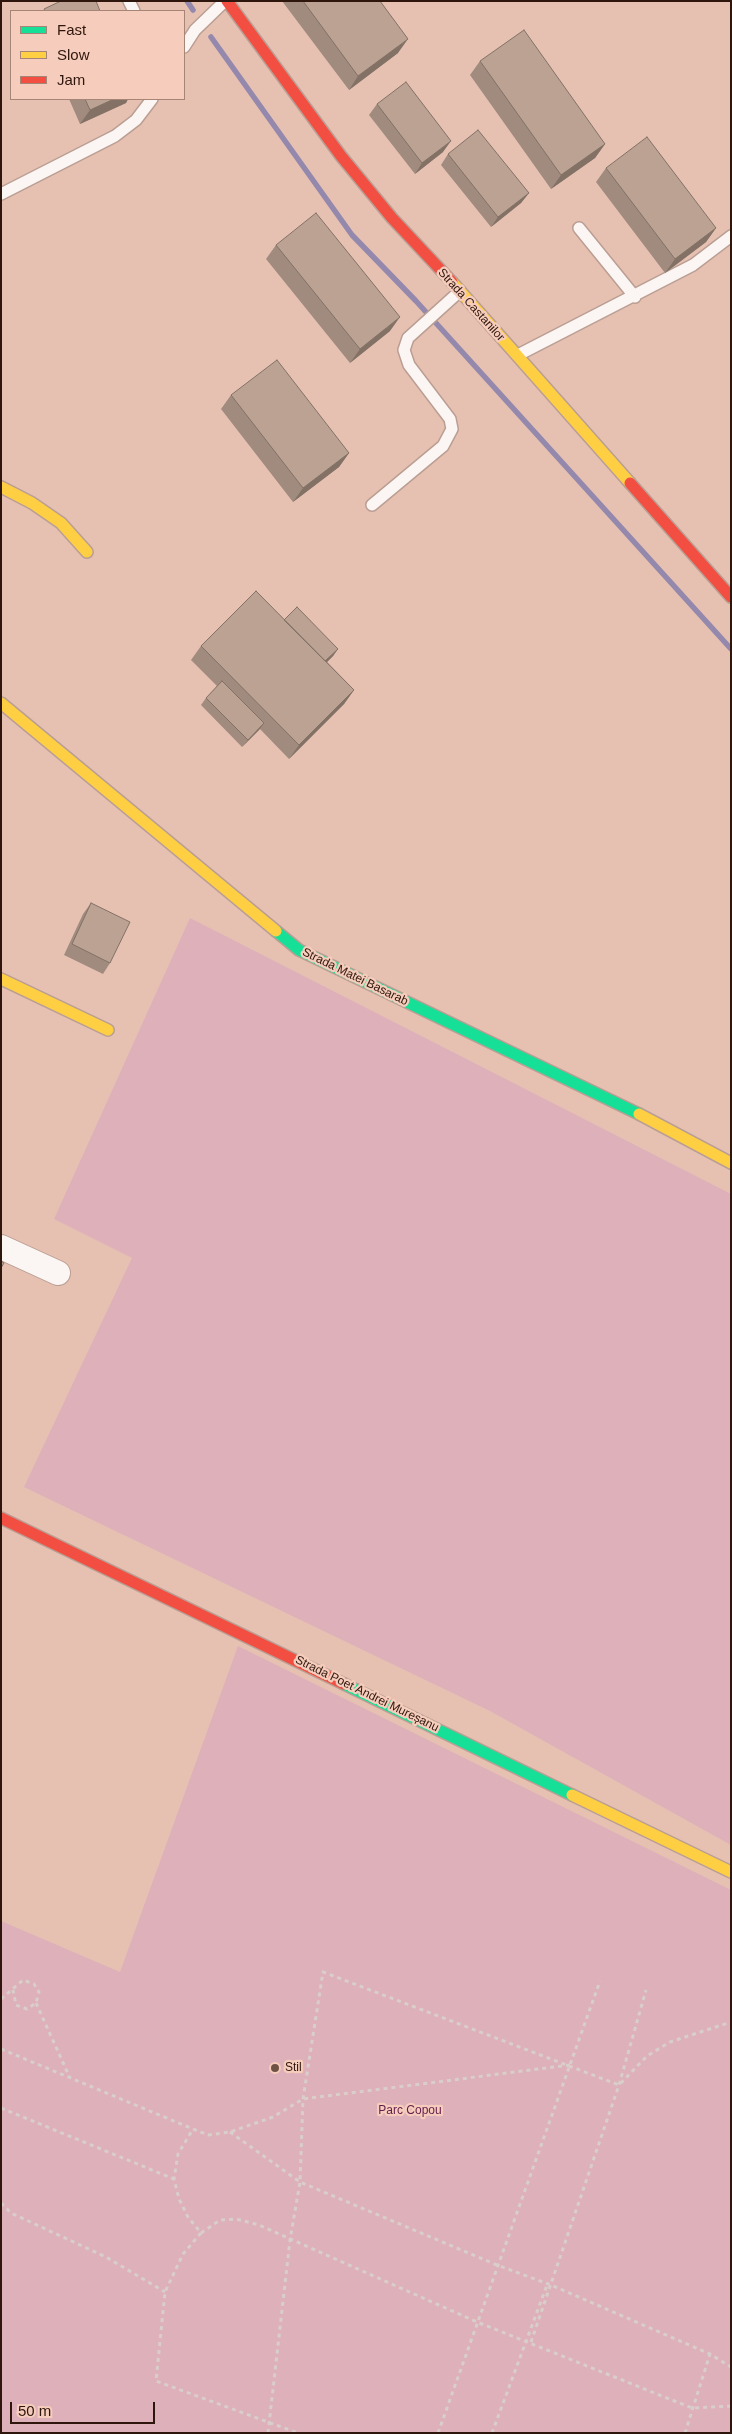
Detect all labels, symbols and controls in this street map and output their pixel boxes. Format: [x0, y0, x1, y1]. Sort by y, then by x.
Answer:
legend [10, 10, 185, 100]
text: Fast [57, 21, 86, 38]
text: Slow [57, 46, 90, 63]
text: Jam [57, 71, 85, 88]
street label: Strada Castanilor [435, 266, 507, 344]
street label: Strada Matei Basarab [300, 945, 410, 1009]
street label: Strada Poet Andrei Mureșanu [293, 1653, 441, 1735]
place label: Stil [285, 2061, 302, 2075]
marker: Stil [269, 2062, 281, 2074]
park label: Parc Copou [378, 2104, 442, 2118]
scale bar [12, 2392, 158, 2424]
text: 50 m [18, 2402, 51, 2419]

